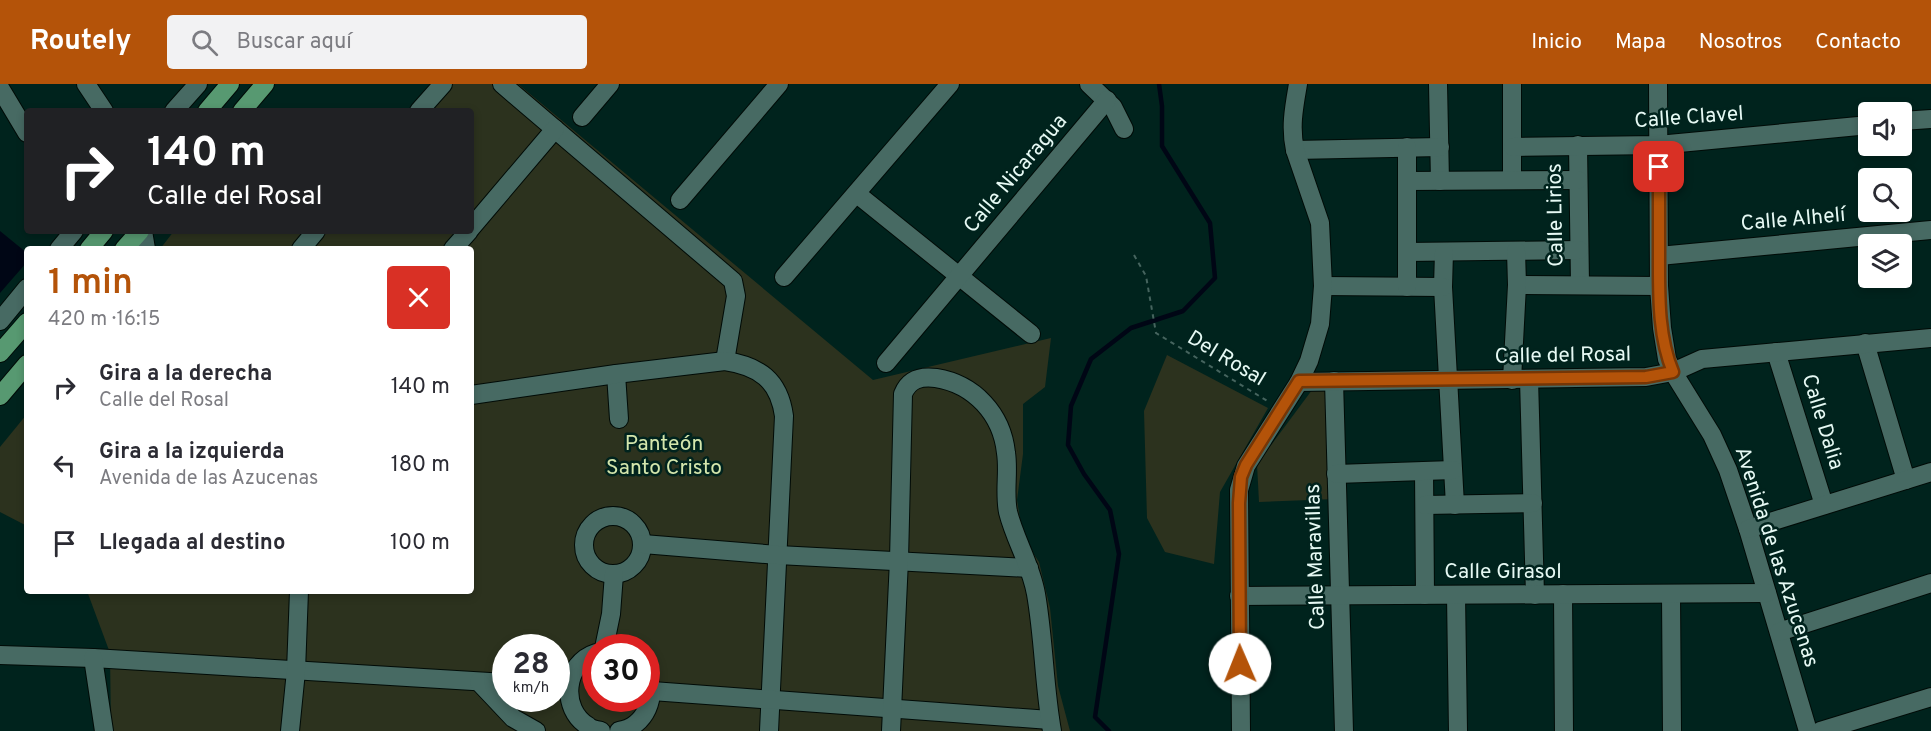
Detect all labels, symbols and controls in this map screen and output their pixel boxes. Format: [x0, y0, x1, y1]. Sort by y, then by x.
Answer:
search box [167, 15, 587, 69]
text: Routely [30, 24, 131, 60]
icon: search [188, 26, 221, 59]
text: Buscar aquí [236, 29, 352, 56]
text: Inicio [1531, 29, 1582, 56]
text: Mapa [1615, 29, 1666, 56]
text: Nosotros [1699, 29, 1782, 56]
text: Contacto [1815, 29, 1901, 56]
street label: Calle Clavel [1633, 101, 1745, 135]
map controls [1858, 102, 1912, 288]
button: sound [1858, 102, 1912, 156]
street label: Calle Nicaragua [958, 109, 1074, 239]
text: 140 m [147, 128, 266, 181]
icon: right [48, 132, 126, 210]
pin [1633, 141, 1684, 192]
icon: arrive [1642, 150, 1675, 183]
street label: Calle Lirios [1542, 163, 1570, 267]
button: search [1858, 168, 1912, 222]
text: Calle del Rosal [147, 180, 323, 214]
street label: Calle Alhelí [1739, 202, 1848, 238]
button: layers [1858, 234, 1912, 288]
text: 1 min [48, 261, 133, 307]
button: close [387, 266, 450, 329]
text: 420 m · 16:15 [48, 307, 160, 333]
street label: Del Rosal [1182, 325, 1270, 393]
street label: Calle del Rosal [1495, 341, 1631, 371]
text: Gira a la derecha [99, 361, 272, 388]
icon: right [48, 371, 81, 404]
street label: Calle Dalia [1795, 371, 1849, 473]
text: 140 m [391, 374, 450, 401]
text: Calle del Rosal [99, 388, 229, 414]
park label: Panteón Santo Cristo [606, 431, 722, 482]
text: Gira a la izquierda [99, 439, 285, 466]
street label: Avenida de las Azucenas [1728, 443, 1824, 671]
icon: left [48, 449, 81, 482]
text: 180 m [391, 452, 450, 479]
text: Avenida de las Azucenas [99, 466, 318, 492]
street label: Calle Maravillas [1300, 483, 1332, 631]
icon: arrive [48, 527, 81, 560]
text: Llegada al destino [99, 530, 285, 557]
text: 100 m [390, 530, 450, 557]
street label: Calle Girasol [1444, 559, 1562, 586]
position arrow [1208, 632, 1272, 696]
speed limit sign: 30 [582, 634, 660, 712]
text: 28 [512, 647, 550, 684]
text: km/h [513, 679, 549, 698]

